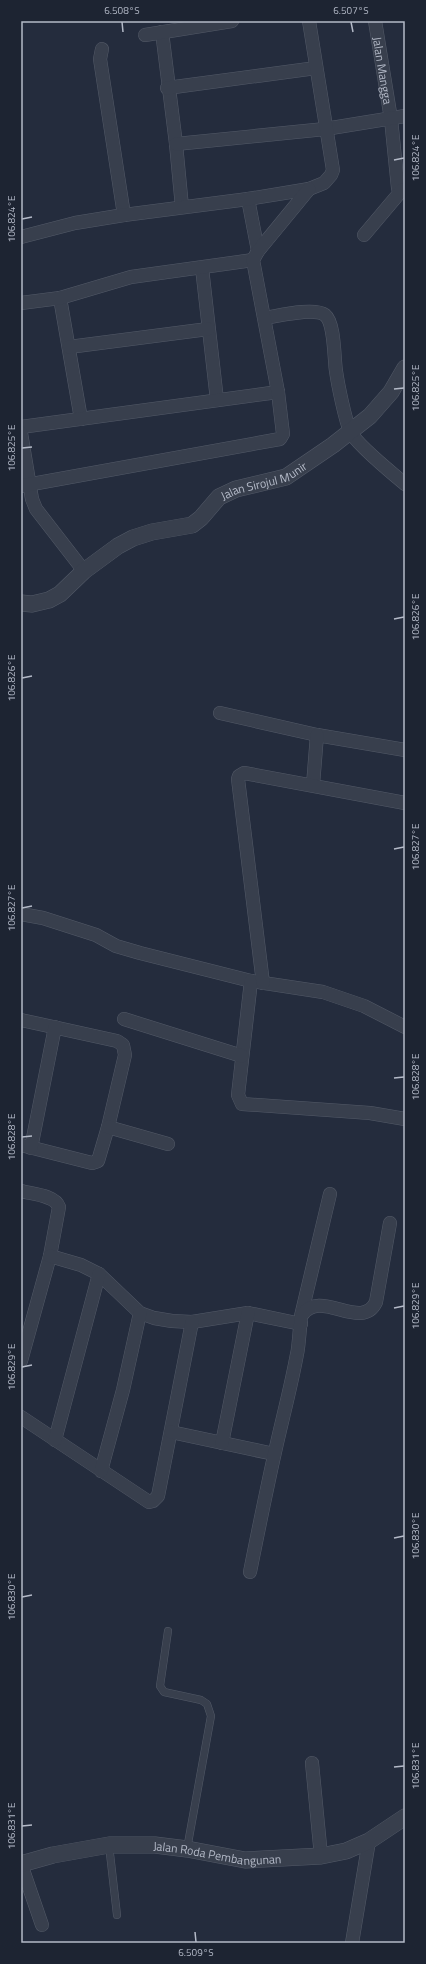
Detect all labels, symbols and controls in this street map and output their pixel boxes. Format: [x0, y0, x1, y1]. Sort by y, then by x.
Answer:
text: 6.508°S [104, 3, 140, 18]
text: 6.507°S [333, 3, 369, 18]
street label: Jalan Mangga [368, 35, 398, 106]
text: 106.824°E [408, 134, 423, 181]
text: 106.824°E [4, 195, 19, 242]
text: 106.825°E [408, 364, 423, 411]
text: 106.825°E [4, 424, 19, 471]
street label: Jalan Sirojul Munir [217, 456, 311, 505]
text: 106.826°E [408, 593, 423, 640]
text: 106.826°E [4, 654, 19, 701]
text: 106.827°E [408, 823, 423, 870]
text: 106.827°E [4, 884, 19, 931]
text: 106.828°E [408, 1053, 423, 1100]
text: 106.828°E [4, 1113, 19, 1160]
text: 106.829°E [408, 1282, 423, 1329]
text: 106.829°E [4, 1343, 19, 1390]
text: 106.830°E [408, 1512, 423, 1559]
text: 106.830°E [4, 1573, 19, 1620]
text: 106.831°E [408, 1742, 423, 1789]
text: 106.831°E [4, 1802, 19, 1849]
street label: Jalan Roda Pembangunan [153, 1836, 282, 1870]
text: 6.509°S [178, 1945, 214, 1960]

